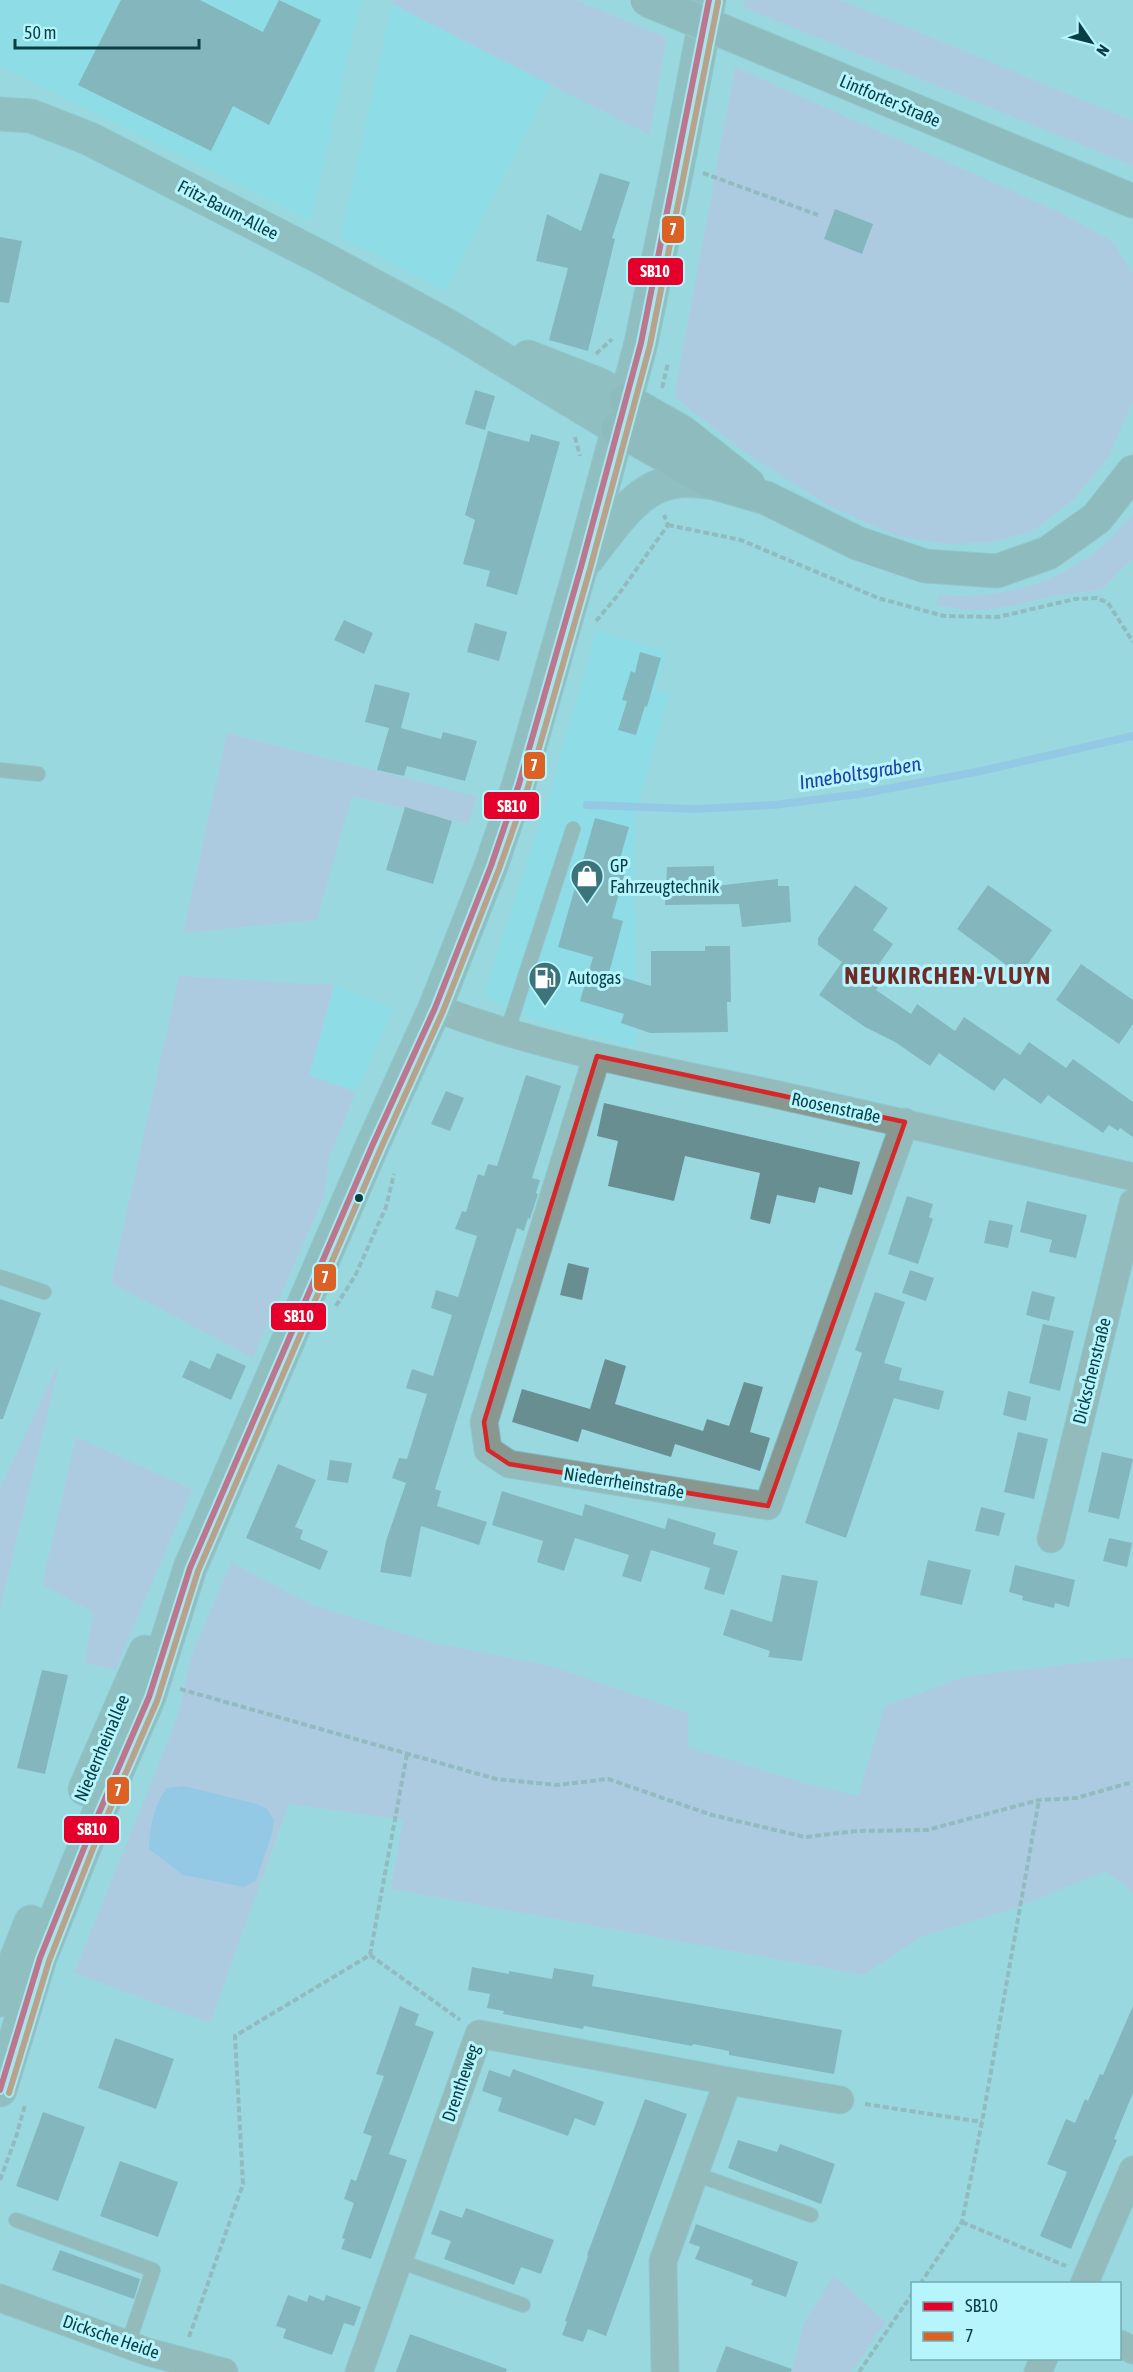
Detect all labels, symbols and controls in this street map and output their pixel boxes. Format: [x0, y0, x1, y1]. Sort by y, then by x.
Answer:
scale bar [15, 12, 200, 50]
north arrow [1061, 12, 1121, 72]
text: 50 m [24, 22, 56, 43]
text: N [1093, 42, 1113, 60]
street label: Lintforter Straße [837, 70, 944, 131]
street label: Fritz-Baum-Allee [174, 175, 282, 244]
line badge: 7 [661, 215, 685, 244]
text: 7 [669, 220, 677, 238]
line badge: SB10 [627, 257, 684, 286]
text: SB10 [640, 262, 670, 280]
line badge: 7 [523, 751, 546, 780]
water label: Inneboltsgraben [797, 751, 923, 793]
text: 7 [530, 756, 538, 774]
line badge: SB10 [483, 791, 540, 820]
text: SB10 [497, 797, 527, 815]
place label: GP Fahrzeugtechnik [610, 855, 720, 897]
shop icon: GP Fahrzeugtechnik [569, 858, 605, 905]
fuel station icon: Autogas [527, 960, 563, 1007]
district label: NEUKIRCHEN-VLUYN [844, 962, 1052, 989]
place label: Autogas [568, 967, 621, 988]
street label: Roosenstraße [790, 1088, 883, 1127]
unlabelled marker [353, 1192, 365, 1204]
line badge: 7 [313, 1263, 337, 1292]
text: 7 [321, 1268, 329, 1286]
line badge: SB10 [270, 1302, 327, 1331]
text: SB10 [284, 1307, 314, 1325]
street label: Dickschenstraße [1068, 1315, 1115, 1426]
street label: Niederrheinstraße [562, 1463, 686, 1502]
street label: Niederrheinallee [70, 1691, 133, 1804]
line badge: 7 [106, 1776, 130, 1805]
text: 7 [114, 1781, 122, 1799]
line badge: SB10 [63, 1815, 120, 1844]
text: SB10 [77, 1820, 107, 1838]
street label: Drentheweg [437, 2041, 484, 2124]
legend [911, 2282, 1121, 2360]
text: SB10 [965, 2295, 998, 2316]
street label: Dicksche Heide [60, 2310, 162, 2363]
text: 7 [965, 2325, 973, 2346]

